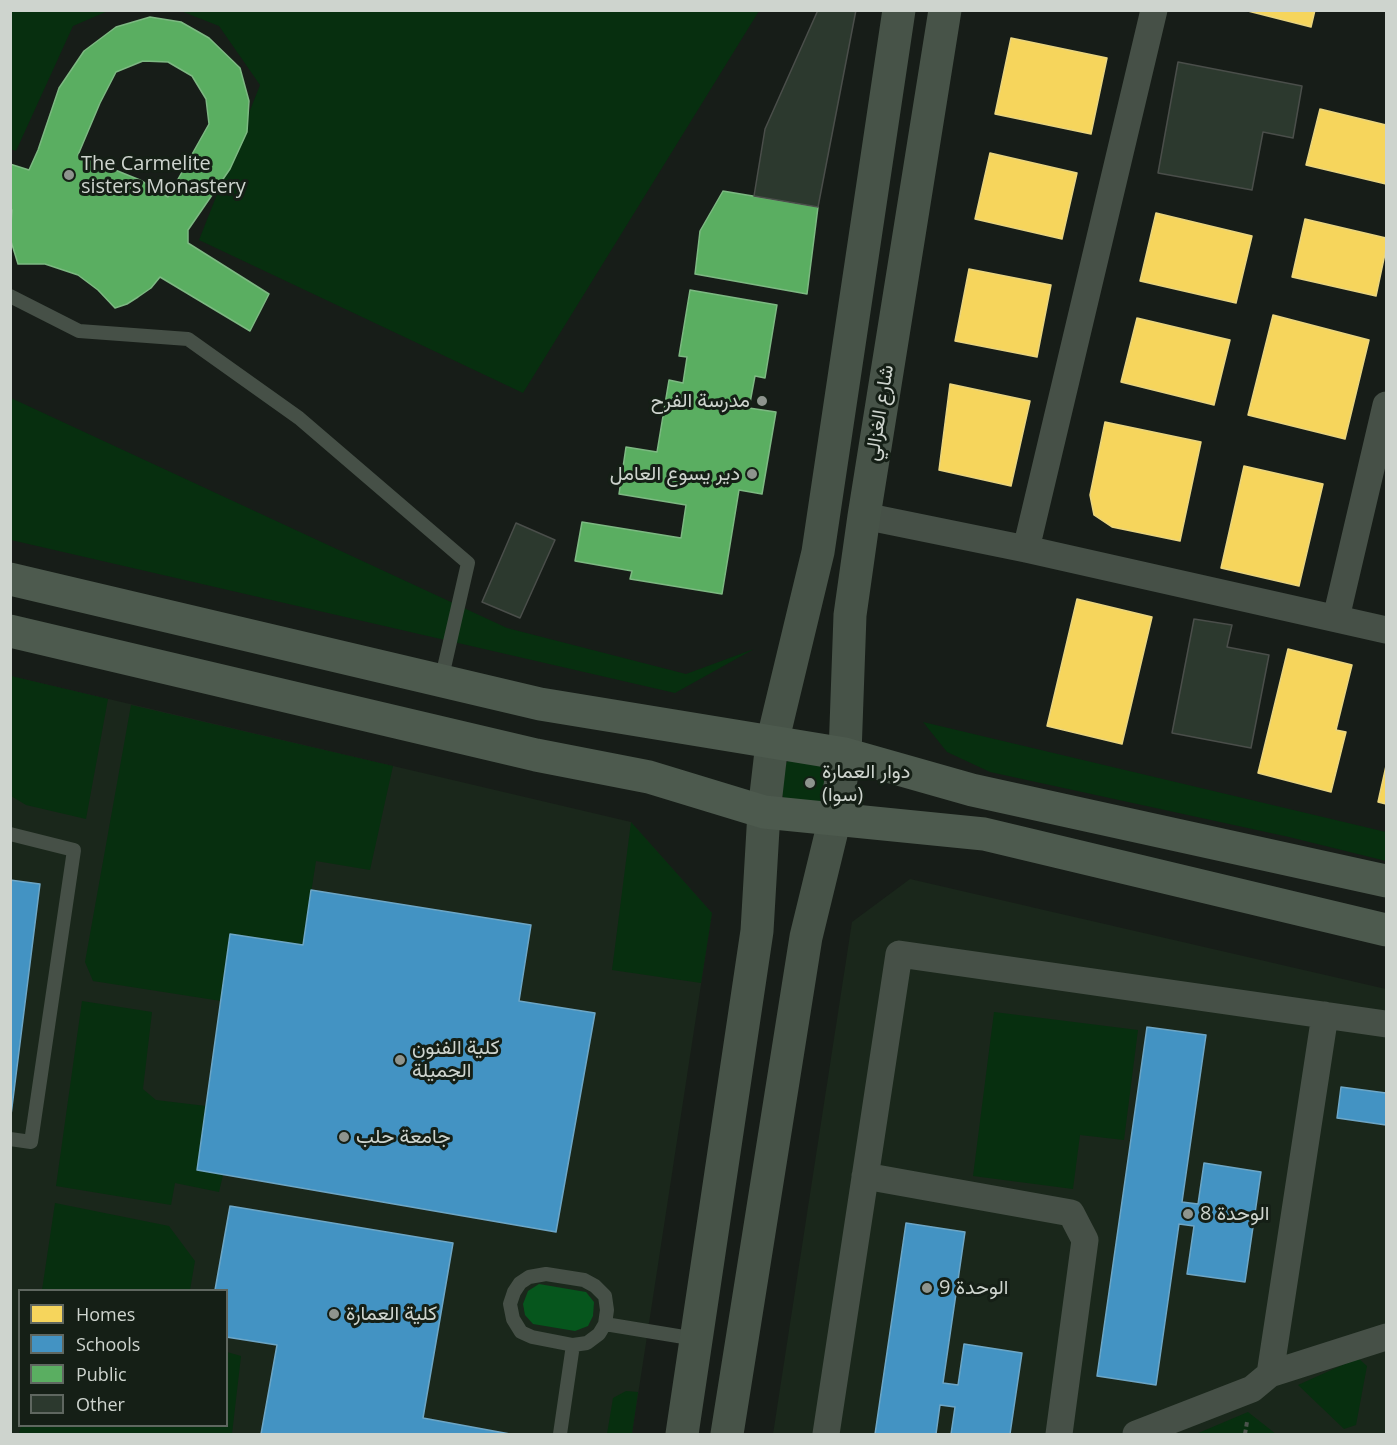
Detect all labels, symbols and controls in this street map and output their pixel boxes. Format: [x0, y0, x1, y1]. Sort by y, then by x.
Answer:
place label: The Carmelite sisters Monastery [81, 152, 246, 199]
marker: The Carmelite sisters Monastery [62, 168, 76, 182]
street label: شارع الغزالي [861, 363, 899, 463]
place label: مدرسة الفرح [651, 389, 750, 413]
marker: مدرسة الفرح [755, 394, 769, 408]
place label: دير يسوع العامل [610, 462, 740, 486]
marker: دير يسوع العامل [745, 467, 759, 481]
place label: دوار العمارة (سوا) [822, 760, 910, 807]
marker: دوار العمارة (سوا) [803, 776, 817, 790]
place label: كلية الفنون الجميلة [412, 1036, 500, 1083]
marker: كلية الفنون الجميلة [393, 1053, 407, 1067]
place label: جامعة حلب [356, 1125, 451, 1149]
marker: جامعة حلب [337, 1130, 351, 1144]
place label: الوحدة 8 [1200, 1202, 1269, 1226]
marker: الوحدة 8 [1181, 1207, 1195, 1221]
place label: الوحدة 9 [939, 1276, 1008, 1300]
marker: الوحدة 9 [920, 1281, 934, 1295]
legend [18, 1289, 228, 1427]
text: Homes [76, 1302, 135, 1326]
place label: كلية العمارة [346, 1302, 437, 1326]
marker: كلية العمارة [327, 1307, 341, 1321]
text: Schools [76, 1332, 140, 1356]
text: Public [76, 1362, 127, 1386]
text: Other [76, 1392, 125, 1416]

